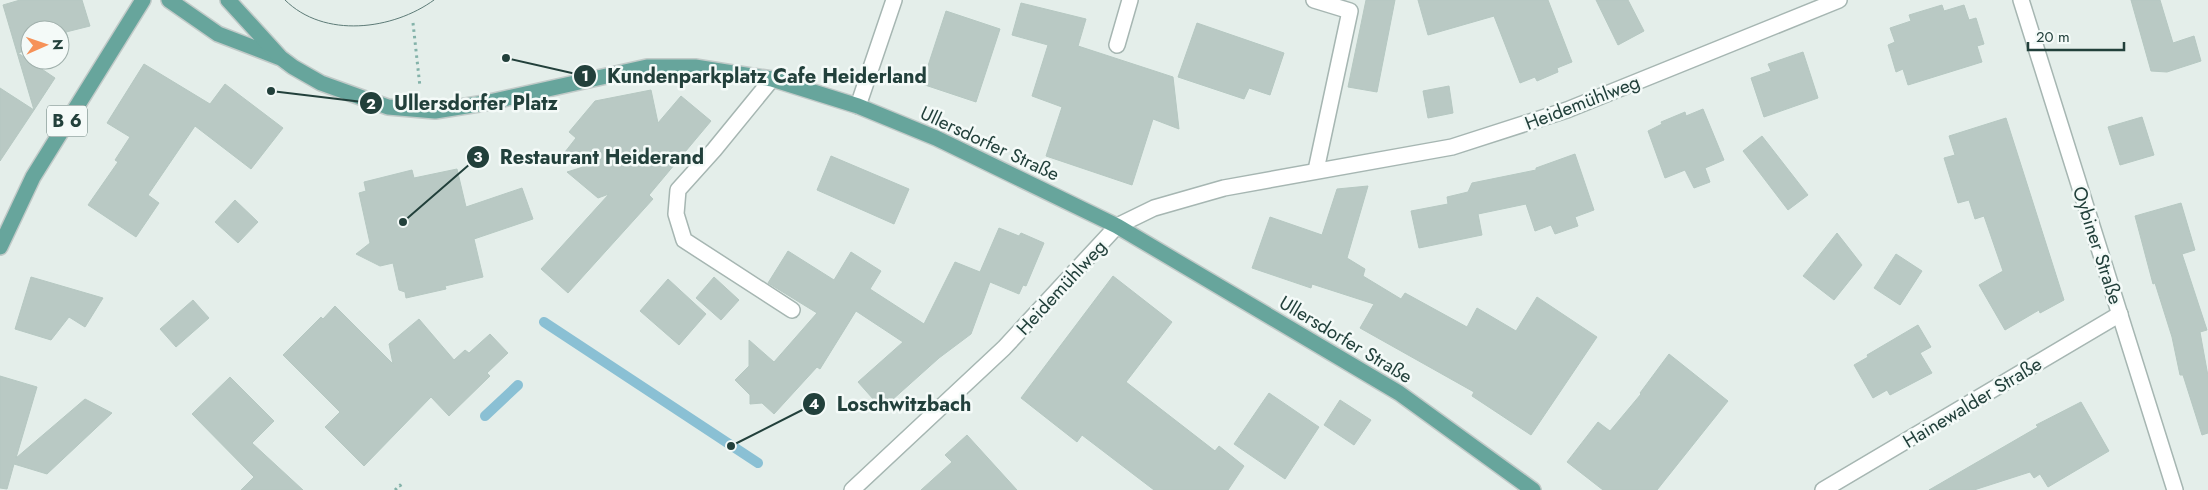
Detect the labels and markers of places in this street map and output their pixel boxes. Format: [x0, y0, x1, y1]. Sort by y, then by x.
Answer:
callout: Kundenparkplatz Cafe Heiderland [572, 58, 937, 93]
callout: Ullersdorfer Platz [359, 86, 568, 121]
callout: Restaurant Heiderand [465, 140, 714, 175]
callout: Loschwitzbach [802, 387, 981, 422]

